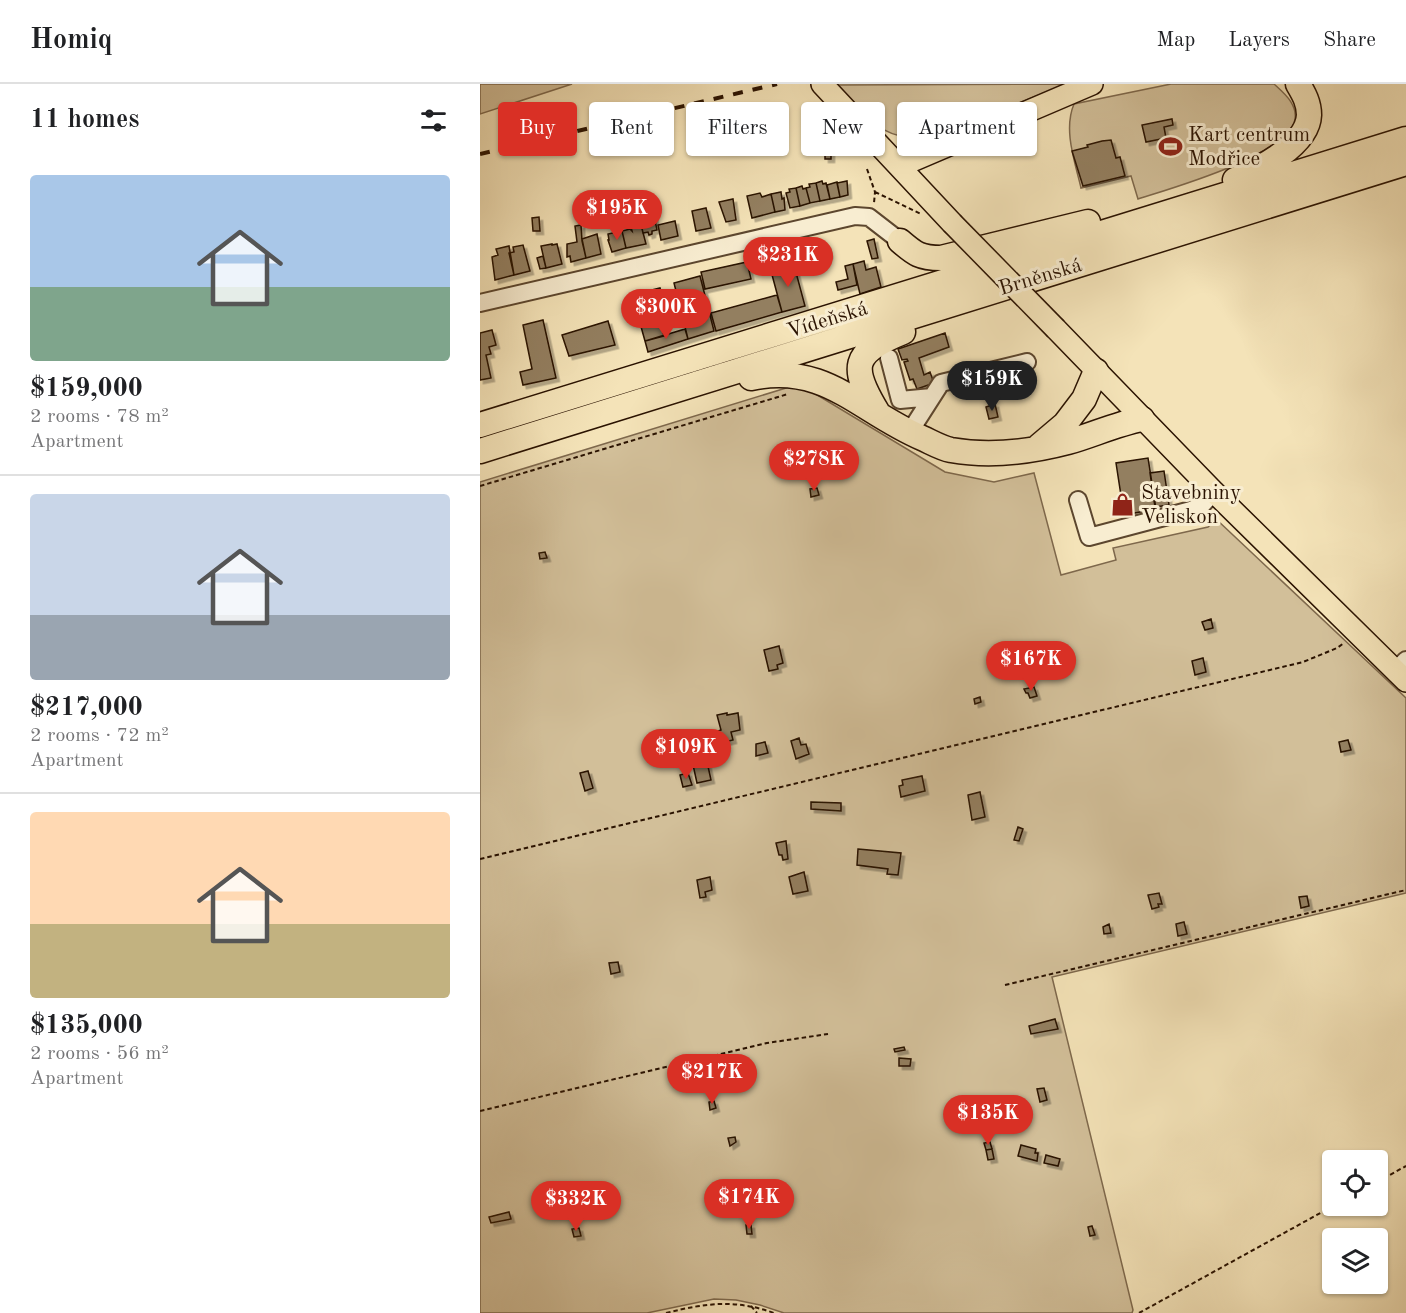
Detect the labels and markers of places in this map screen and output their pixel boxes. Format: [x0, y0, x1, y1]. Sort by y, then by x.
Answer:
place label: Kart centrum Modřice [1188, 125, 1310, 170]
sports icon: Kart centrum Modřice [1157, 133, 1183, 159]
pin: $195K [575, 190, 659, 241]
pin: $231K [746, 237, 830, 288]
pin: $300K [624, 289, 708, 340]
pin: $159K [950, 361, 1034, 412]
pin: $278K [772, 441, 856, 492]
place label: Stavebniny Veliskon [1141, 483, 1241, 528]
shop icon: Stavebniny Veliskon [1110, 491, 1136, 517]
pin: $167K [989, 641, 1073, 692]
pin: $109K [644, 729, 728, 780]
pin: $217K [670, 1054, 754, 1105]
pin: $135K [946, 1095, 1030, 1146]
pin: $174K [707, 1179, 791, 1230]
pin: $332K [534, 1181, 618, 1232]

